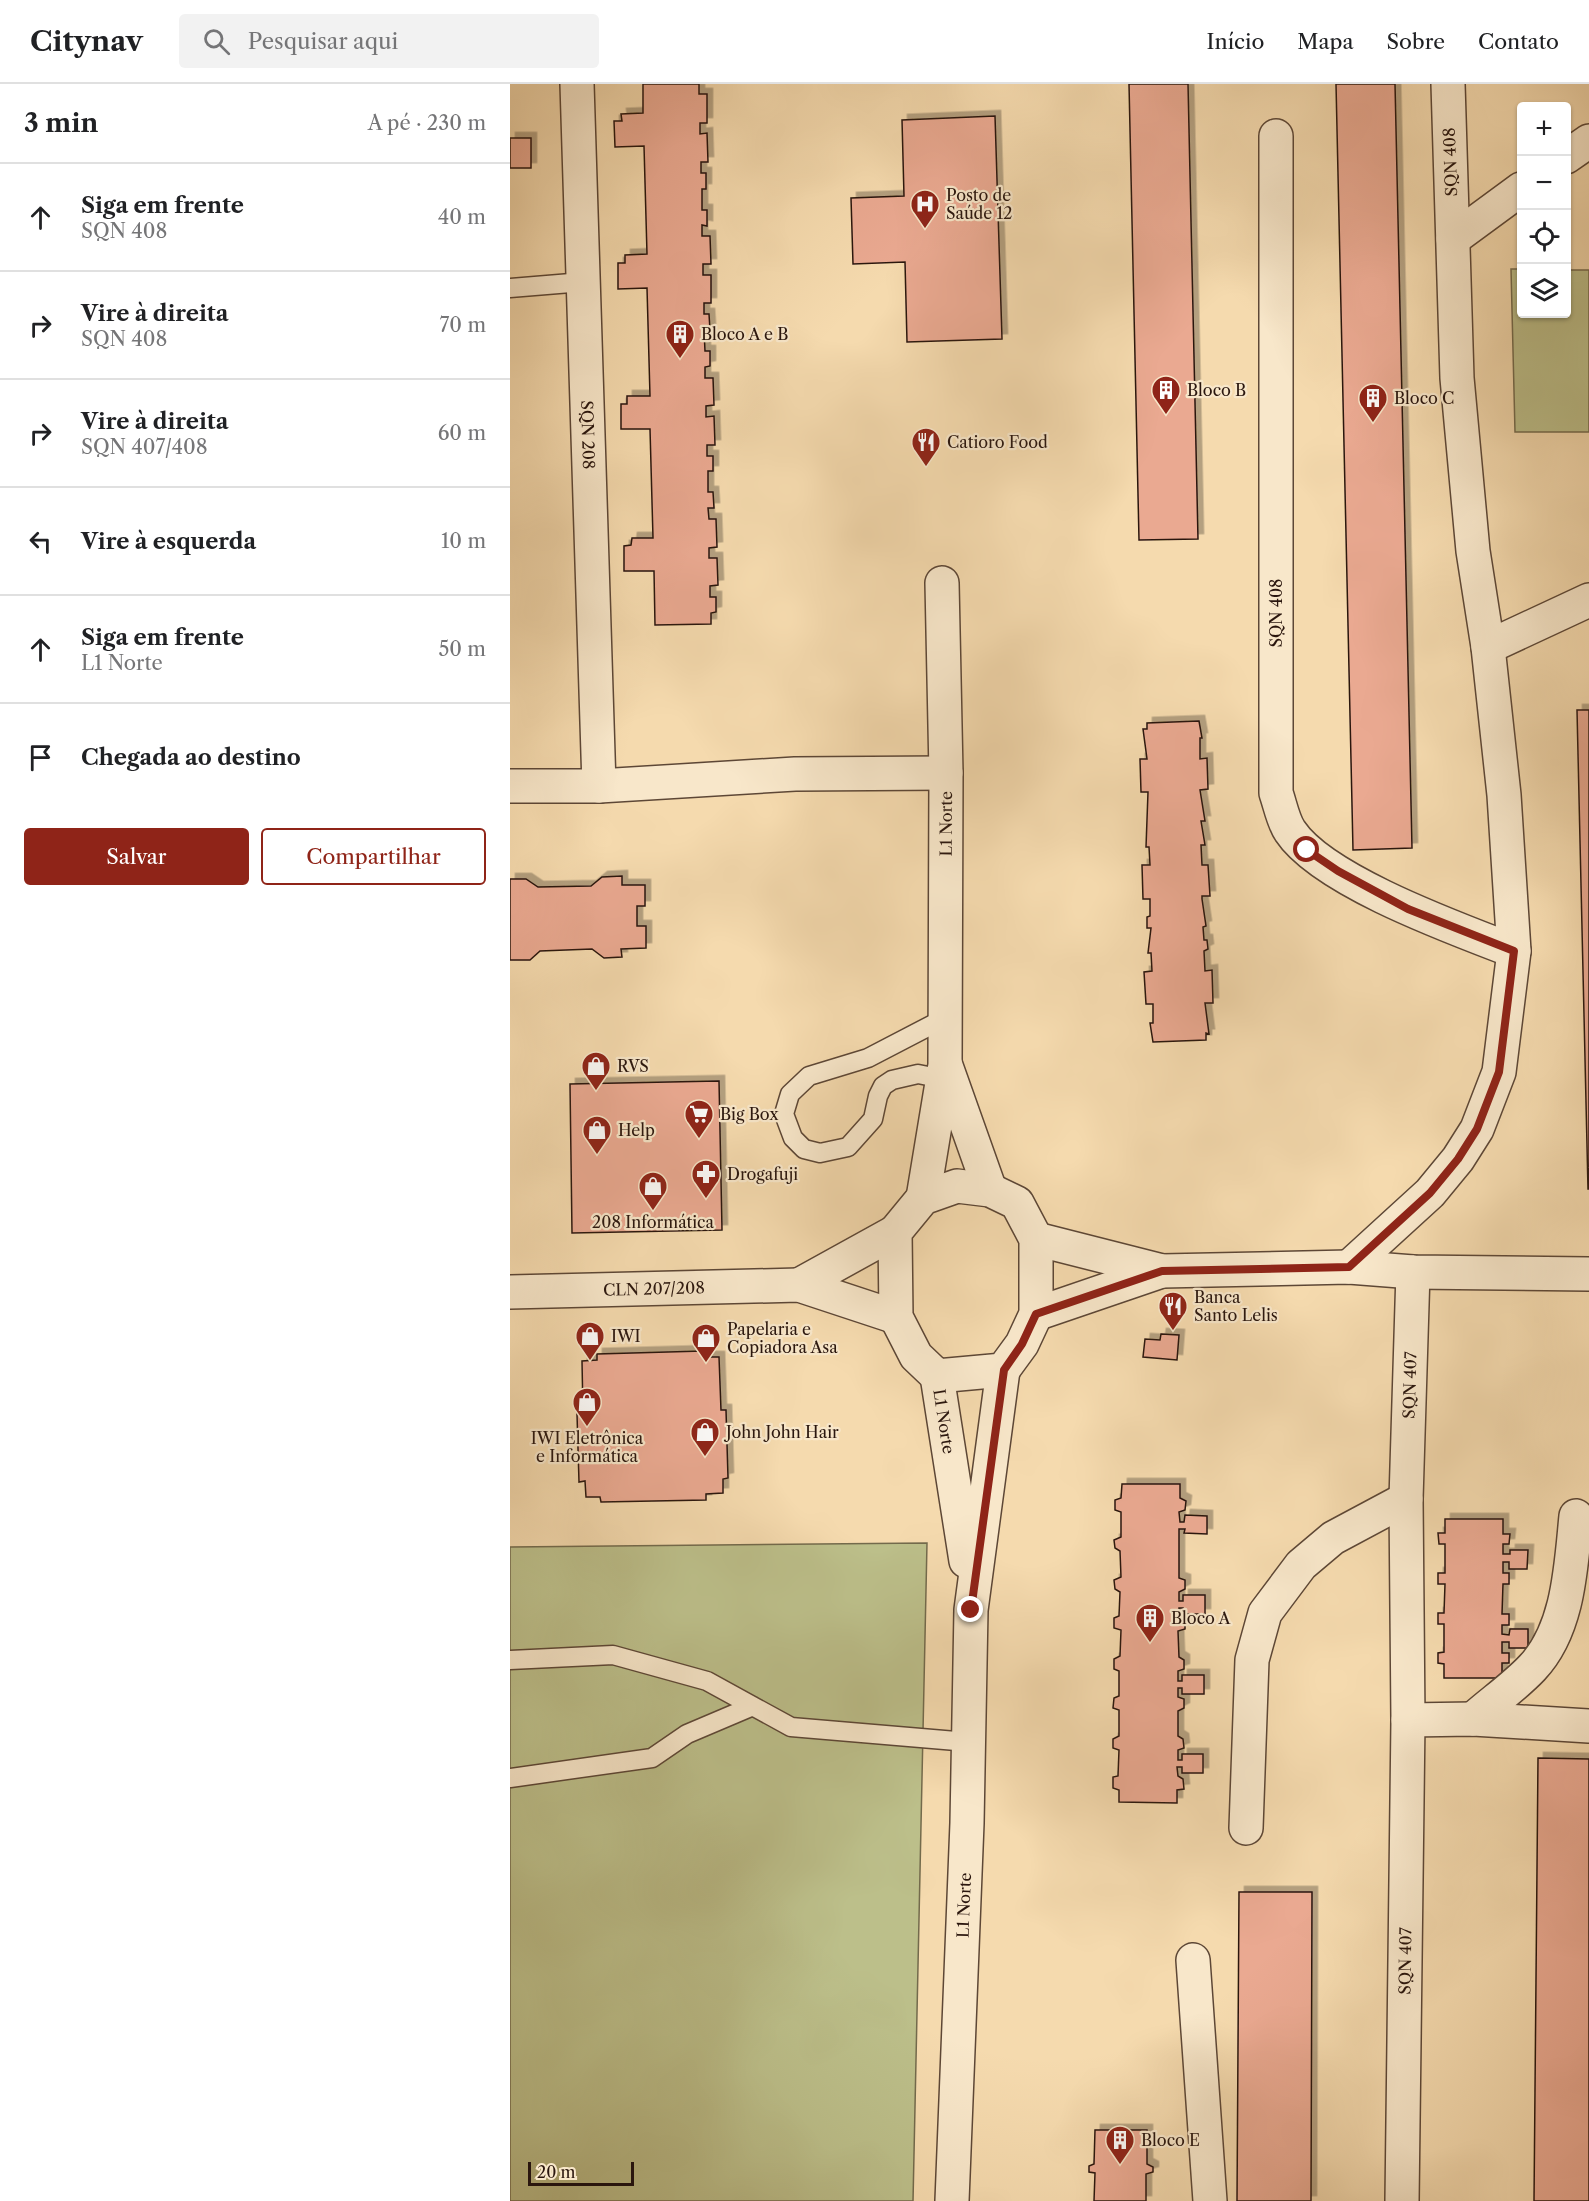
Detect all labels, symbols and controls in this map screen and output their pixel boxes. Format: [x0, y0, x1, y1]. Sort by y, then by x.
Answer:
search box [179, 14, 599, 68]
text: Citynav [30, 24, 143, 58]
icon: search [200, 25, 233, 58]
text: Pesquisar aqui [248, 28, 398, 55]
text: Início [1207, 29, 1264, 54]
text: Mapa [1297, 29, 1354, 54]
text: Sobre [1387, 29, 1445, 54]
text: Contato [1478, 29, 1559, 54]
map controls [1517, 102, 1571, 318]
button: + [1517, 102, 1571, 156]
text: 3 min [24, 107, 98, 139]
text: A pé · 230 m [368, 111, 486, 135]
street label: SQN 408 [1439, 127, 1461, 197]
button: − [1517, 156, 1571, 210]
place label: Posto de Saúde 12 [946, 185, 1012, 223]
hospital icon: Posto de Saúde 12 [909, 188, 941, 230]
text: Siga em frente [81, 192, 244, 219]
icon: ahead [24, 201, 57, 234]
text: 40 m [438, 205, 486, 229]
button: locate [1517, 210, 1571, 264]
text: SQN 408 [81, 219, 167, 243]
button: layers [1517, 264, 1571, 318]
text: Vire à direita [81, 300, 228, 327]
icon: right [24, 309, 57, 342]
text: 70 m [440, 313, 486, 337]
building icon: Bloco A e B [664, 318, 696, 360]
place label: Bloco A e B [701, 324, 788, 344]
text: SQN 408 [81, 327, 167, 351]
building icon: Bloco B [1150, 374, 1182, 416]
place label: Bloco B [1187, 380, 1246, 400]
building icon: Bloco C [1357, 382, 1389, 424]
place label: Bloco C [1394, 388, 1454, 408]
street label: SQN 208 [577, 400, 599, 470]
text: Vire à direita [81, 408, 228, 435]
icon: right [24, 417, 57, 450]
text: 60 m [438, 421, 486, 445]
restaurant icon: Catioro Food [910, 426, 942, 468]
place label: Catioro Food [947, 432, 1048, 452]
text: SQN 407/408 [81, 435, 208, 459]
icon: left [24, 525, 57, 558]
text: Vire à esquerda [81, 528, 256, 555]
text: 10 m [441, 529, 486, 553]
street label: SQN 408 [1266, 578, 1286, 648]
text: Siga em frente [81, 624, 244, 651]
icon: ahead [24, 633, 57, 666]
text: 50 m [439, 637, 486, 661]
text: L1 Norte [81, 651, 163, 675]
icon: arrive [24, 741, 57, 774]
text: Chegada ao destino [81, 744, 301, 771]
street label: L1 Norte [936, 791, 956, 857]
button: Salvar [24, 828, 249, 885]
button: Compartilhar [261, 828, 486, 885]
route start [1293, 836, 1319, 862]
shop icon: RVS [580, 1050, 612, 1092]
place label: RVS [617, 1056, 649, 1076]
supermarket icon: Big Box [683, 1098, 715, 1140]
place label: Big Box [720, 1104, 779, 1124]
shop icon: Help [581, 1114, 613, 1156]
place label: Help [618, 1120, 655, 1140]
pharmacy icon: Drogafuji [690, 1158, 722, 1200]
place label: Drogafuji [727, 1164, 798, 1184]
shop icon: 208 Informática [637, 1170, 669, 1212]
place label: 208 Informática [592, 1212, 715, 1232]
street label: CLN 207/208 [603, 1277, 705, 1300]
place label: Banca Santo Lelis [1194, 1287, 1278, 1325]
restaurant icon: Banca Santo Lelis [1157, 1290, 1189, 1332]
place label: Papelaria e Copiadora Asa [727, 1319, 838, 1357]
shop icon: IWI [574, 1320, 606, 1362]
shop icon: Papelaria e Copiadora Asa [690, 1322, 722, 1364]
place label: IWI [611, 1326, 641, 1346]
street label: SQN 407 [1398, 1351, 1421, 1419]
shop icon: IWI Eletrônica e Informática [571, 1386, 603, 1428]
street label: L1 Norte [929, 1388, 959, 1455]
shop icon: John John Hair [689, 1416, 721, 1458]
place label: John John Hair [723, 1422, 839, 1442]
place label: IWI Eletrônica e Informática [531, 1428, 644, 1466]
route end [957, 1596, 983, 1622]
building icon: Bloco A [1134, 1602, 1166, 1644]
place label: Bloco A [1171, 1608, 1231, 1628]
street label: L1 Norte [952, 1872, 975, 1938]
street label: SQN 407 [1395, 1927, 1415, 1995]
building icon: Bloco E [1104, 2124, 1136, 2166]
place label: Bloco E [1141, 2130, 1200, 2150]
scale bar [528, 2159, 634, 2186]
text: 20 m [537, 2162, 576, 2182]

